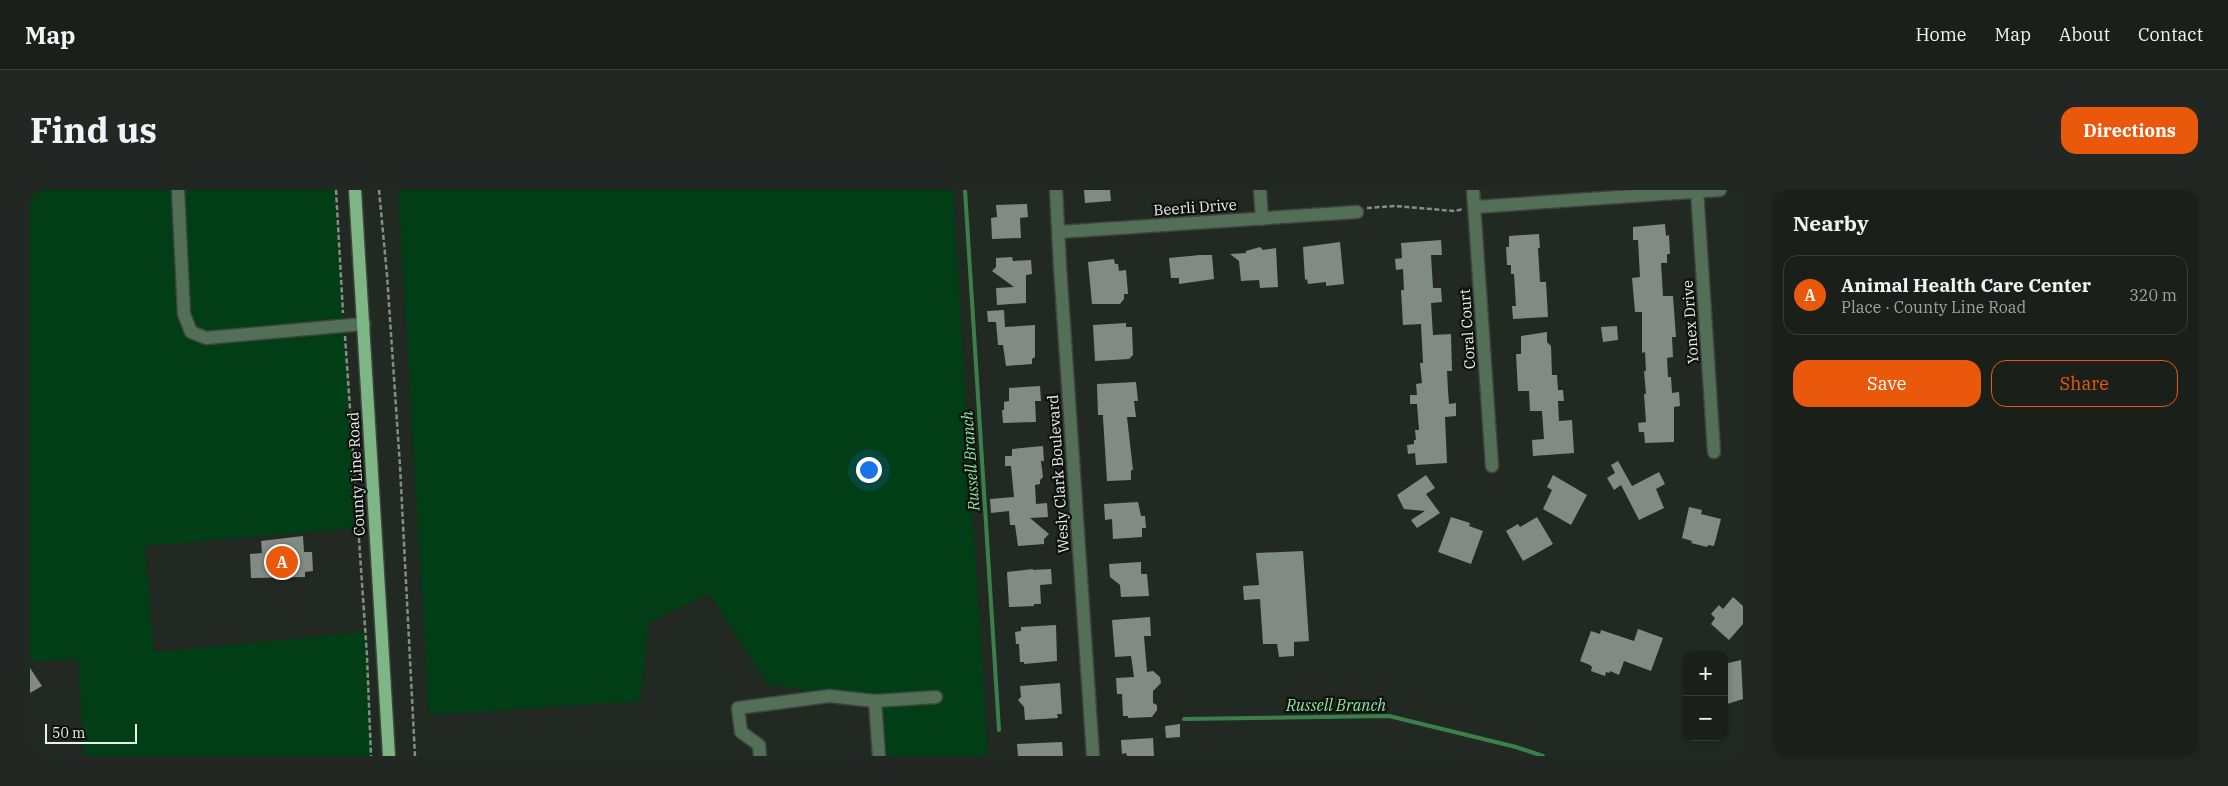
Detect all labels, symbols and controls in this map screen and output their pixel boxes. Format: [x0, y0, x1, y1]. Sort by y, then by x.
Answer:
text: Map [25, 19, 75, 51]
text: Home [1915, 23, 1967, 46]
text: Map [1995, 23, 2031, 46]
text: About [2059, 23, 2110, 46]
text: Contact [2138, 23, 2203, 46]
text: Find us [30, 107, 157, 153]
button: Directions [2061, 107, 2198, 154]
street label: Beerli Drive [1153, 195, 1237, 219]
text: Nearby [1793, 209, 1869, 237]
text: Animal Health Care Center [1841, 273, 2091, 297]
street label: Yonex Drive [1678, 279, 1702, 365]
text: A [1804, 285, 1816, 305]
text: 320 m [2129, 285, 2177, 305]
street label: Coral Court [1455, 288, 1479, 370]
text: Place · County Line Road [1841, 297, 2026, 317]
button: Save [1793, 360, 1981, 407]
button: Share [1991, 360, 2178, 407]
street label: Wesly Clark Boulevard [1043, 394, 1073, 554]
water label: Russell Branch [957, 410, 984, 513]
street label: County Line Road [343, 411, 369, 537]
your location [856, 457, 882, 483]
pin: A [266, 543, 298, 581]
map controls [1683, 651, 1728, 741]
button: + [1683, 651, 1728, 696]
water label: Russell Branch [1285, 695, 1386, 715]
button: − [1683, 696, 1728, 741]
scale bar [45, 721, 138, 744]
text: 50 m [52, 724, 85, 742]

